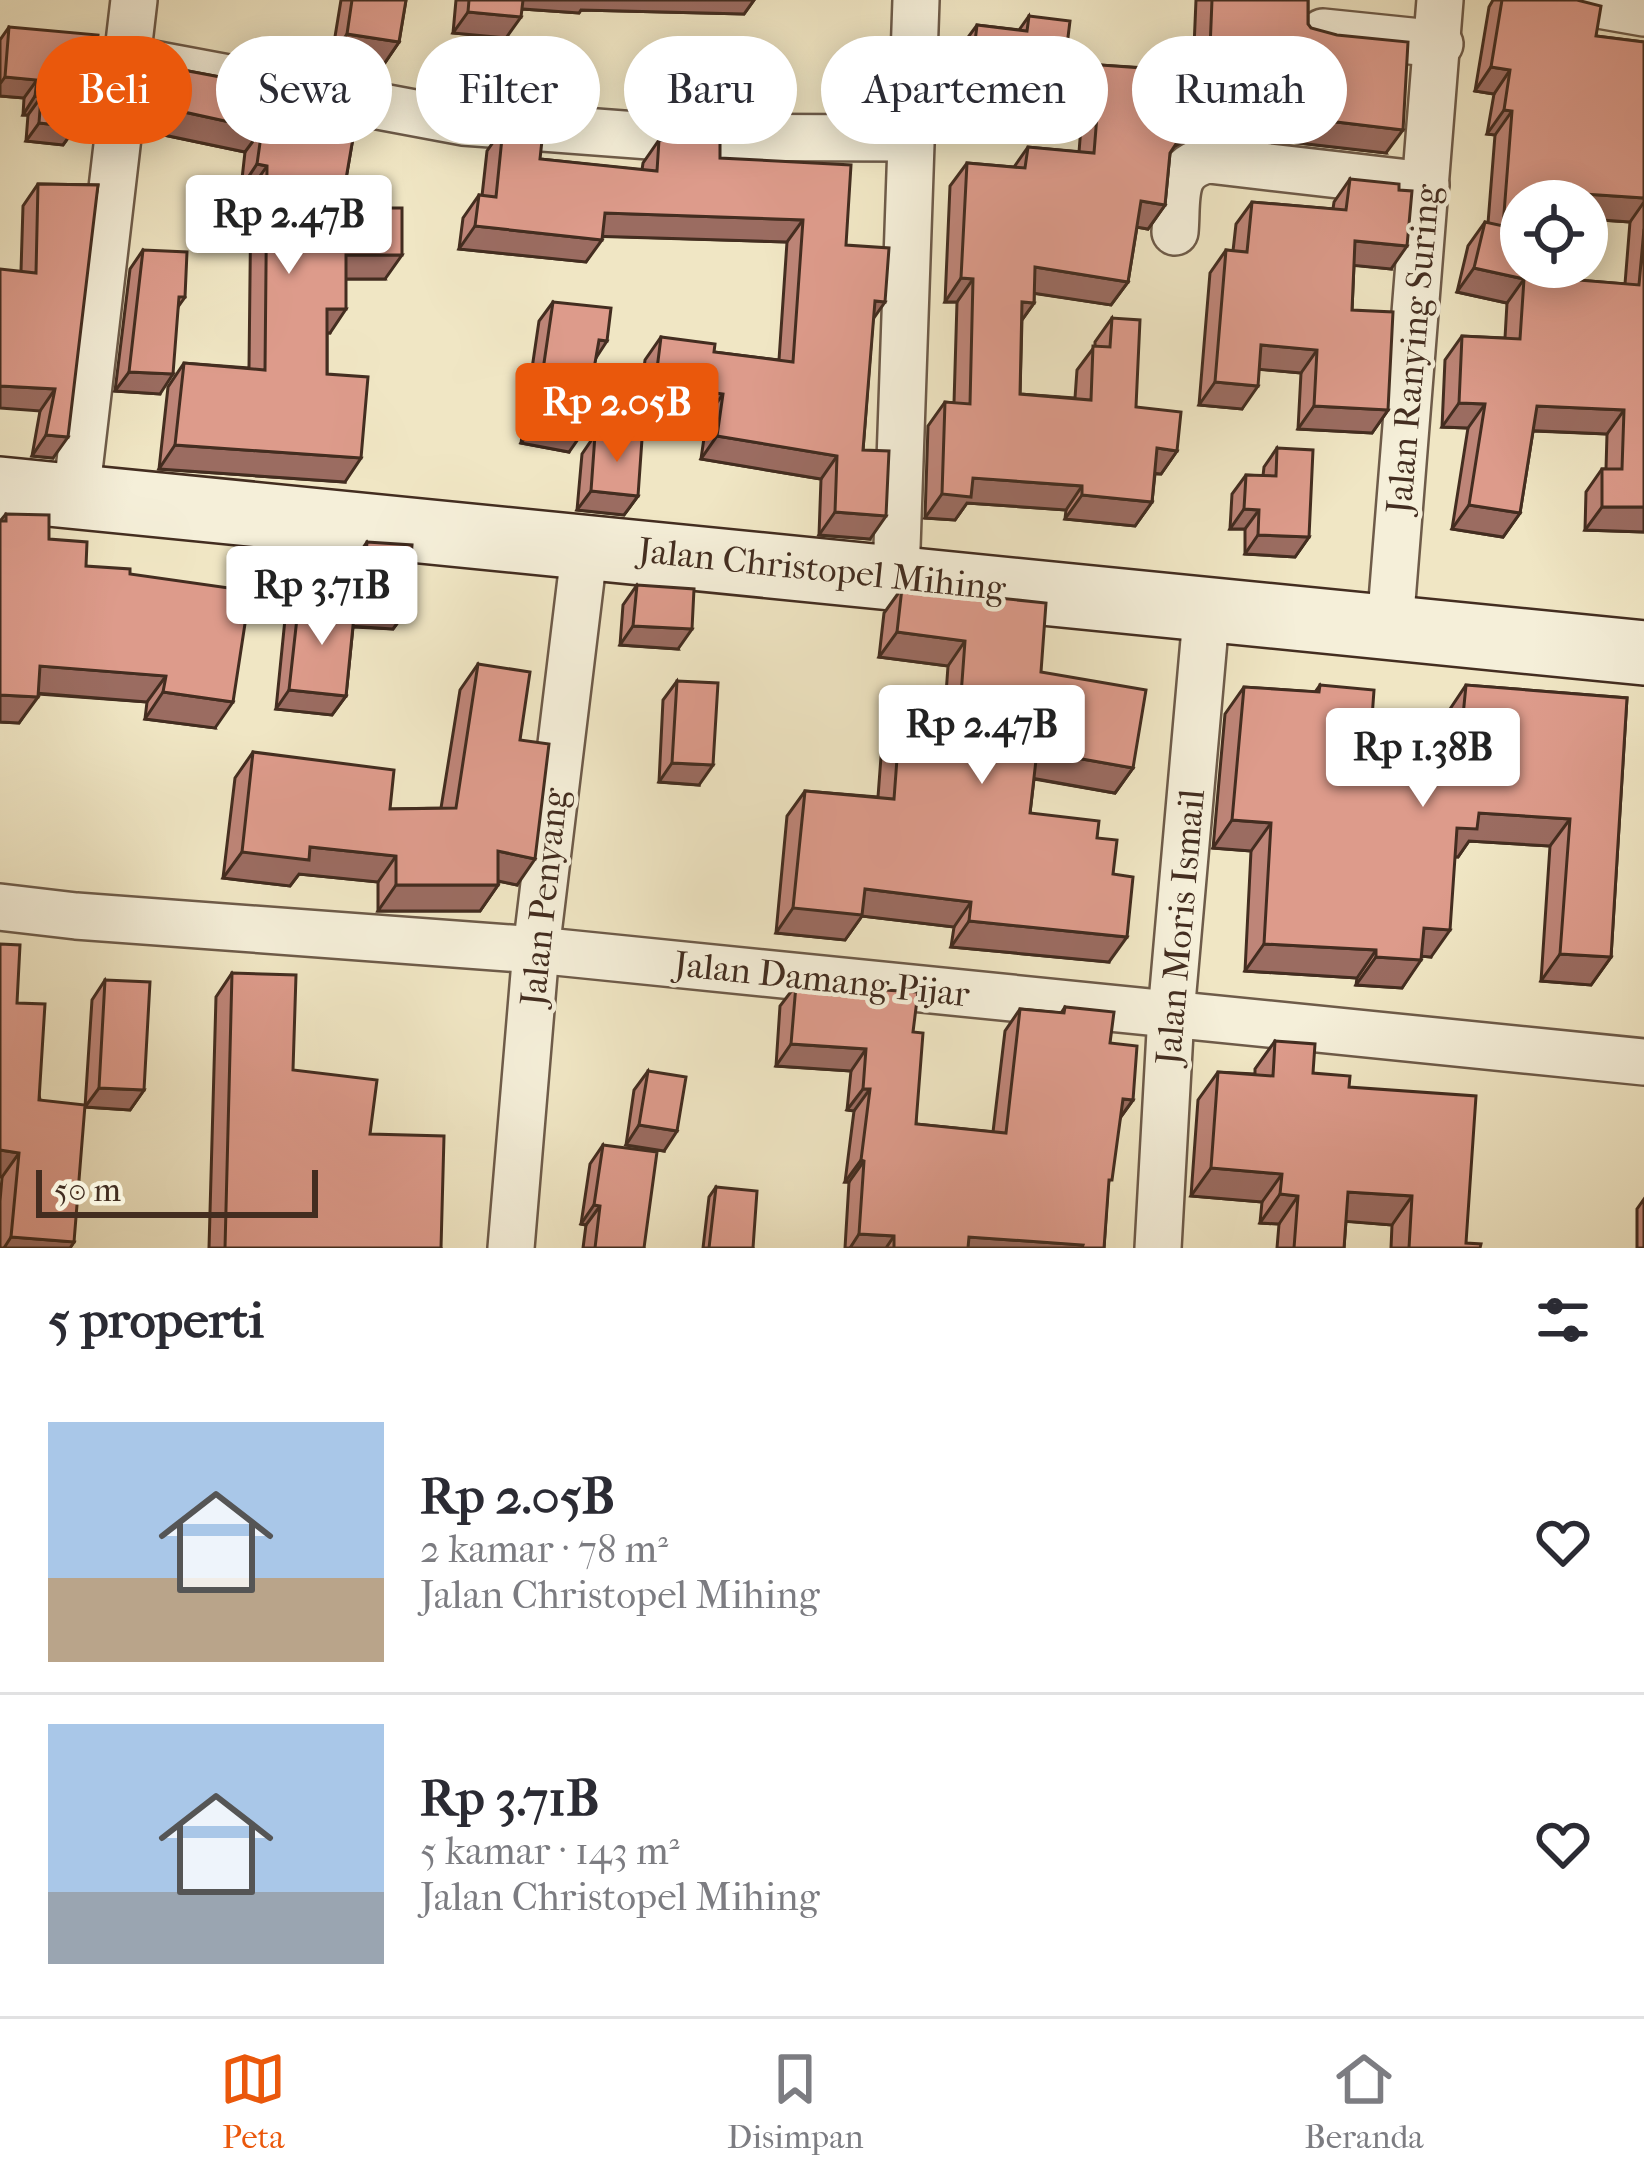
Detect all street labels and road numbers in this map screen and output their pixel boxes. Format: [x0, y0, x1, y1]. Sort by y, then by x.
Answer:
street label: Jalan Ranying Suring [1377, 182, 1448, 518]
street label: Jalan Christopel Mihing [633, 529, 1008, 609]
street label: Jalan Penyang [511, 785, 576, 1011]
street label: Jalan Moris Ismail [1147, 787, 1213, 1070]
street label: Jalan Damang Pijar [669, 942, 972, 1015]

